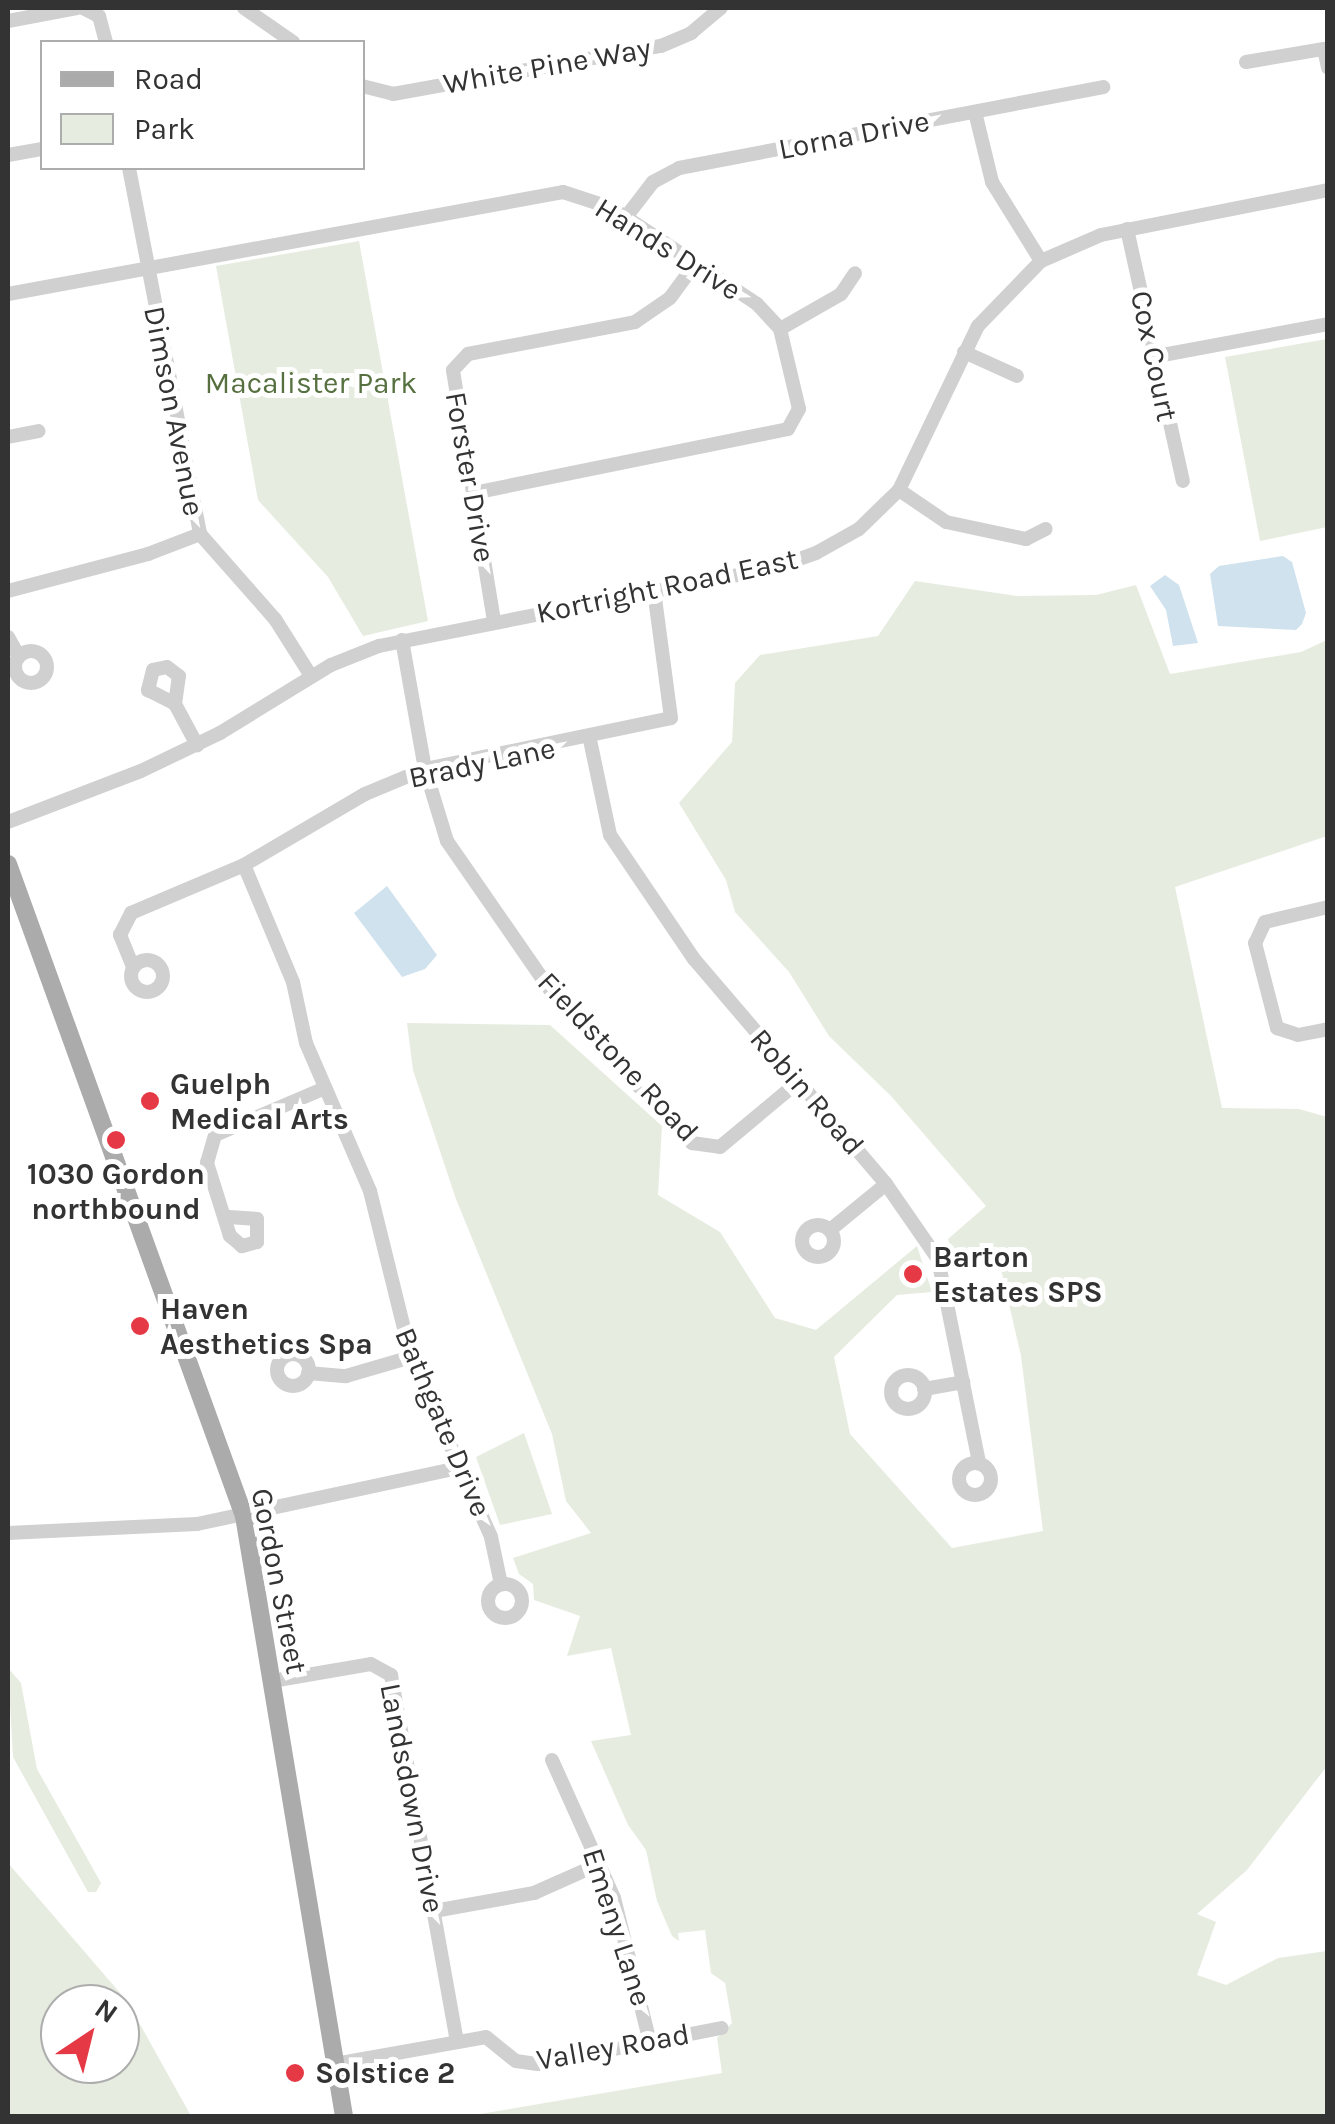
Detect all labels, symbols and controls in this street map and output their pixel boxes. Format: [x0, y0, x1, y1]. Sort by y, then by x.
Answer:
street label: White Pine Way [440, 30, 654, 102]
legend [40, 40, 365, 170]
text: Road [134, 61, 203, 97]
street label: Lorna Drive [775, 103, 933, 167]
text: Park [134, 111, 195, 147]
street label: Hands Drive [588, 190, 748, 308]
street label: Cox Court [1123, 288, 1185, 424]
street label: Dimson Avenue [136, 303, 212, 519]
park label: Macalister Park [205, 365, 417, 401]
street label: Forster Drive [437, 389, 503, 565]
street label: Kortright Road East [533, 541, 801, 631]
street label: Brady Lane [405, 730, 559, 796]
street label: Fieldstone Road [530, 965, 706, 1149]
street label: Robin Road [742, 1021, 872, 1163]
place label: Guelph Medical Arts [170, 1066, 349, 1136]
marker: Guelph Medical Arts [139, 1090, 161, 1112]
marker: 1030 Gordon northbound [105, 1129, 127, 1151]
place label: 1030 Gordon northbound [27, 1156, 205, 1226]
place label: Barton Estates SPS [933, 1239, 1103, 1310]
marker: Barton Estates SPS [902, 1263, 924, 1285]
place label: Haven Aesthetics Spa [160, 1291, 373, 1362]
marker: Haven Aesthetics Spa [129, 1315, 151, 1337]
street label: Bathgate Drive [387, 1322, 499, 1522]
street label: Gordon Street [243, 1485, 315, 1677]
street label: Landsdown Drive [372, 1680, 452, 1916]
street label: Emeny Lane [575, 1844, 659, 2010]
north arrow [40, 1984, 140, 2084]
text: N [89, 1991, 124, 2030]
street label: Valley Road [534, 2016, 692, 2078]
place label: Solstice 2 [315, 2055, 455, 2091]
marker: Solstice 2 [284, 2062, 306, 2084]

